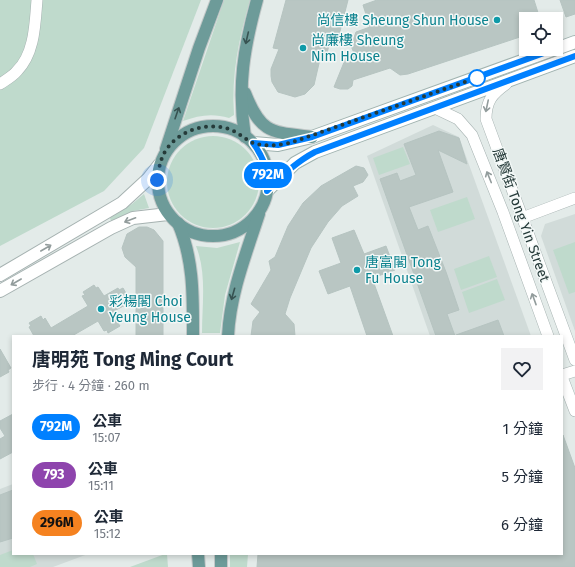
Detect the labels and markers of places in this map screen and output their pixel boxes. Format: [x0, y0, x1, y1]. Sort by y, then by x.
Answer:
place label: 尚信樓 Sheung Shun House [317, 12, 489, 29]
marker: 尚信樓 Sheung Shun House [492, 15, 502, 25]
place label: 尚廉樓 Sheung Nim House [311, 32, 405, 65]
marker: 尚廉樓 Sheung Nim House [298, 43, 308, 53]
unlabelled marker [468, 69, 486, 87]
place label: 唐富閣 Tong Fu House [365, 254, 442, 287]
marker: 唐富閣 Tong Fu House [352, 265, 362, 275]
place label: 彩楊閣 Choi Yeung House [109, 293, 191, 326]
marker: 彩楊閣 Choi Yeung House [96, 304, 106, 314]

